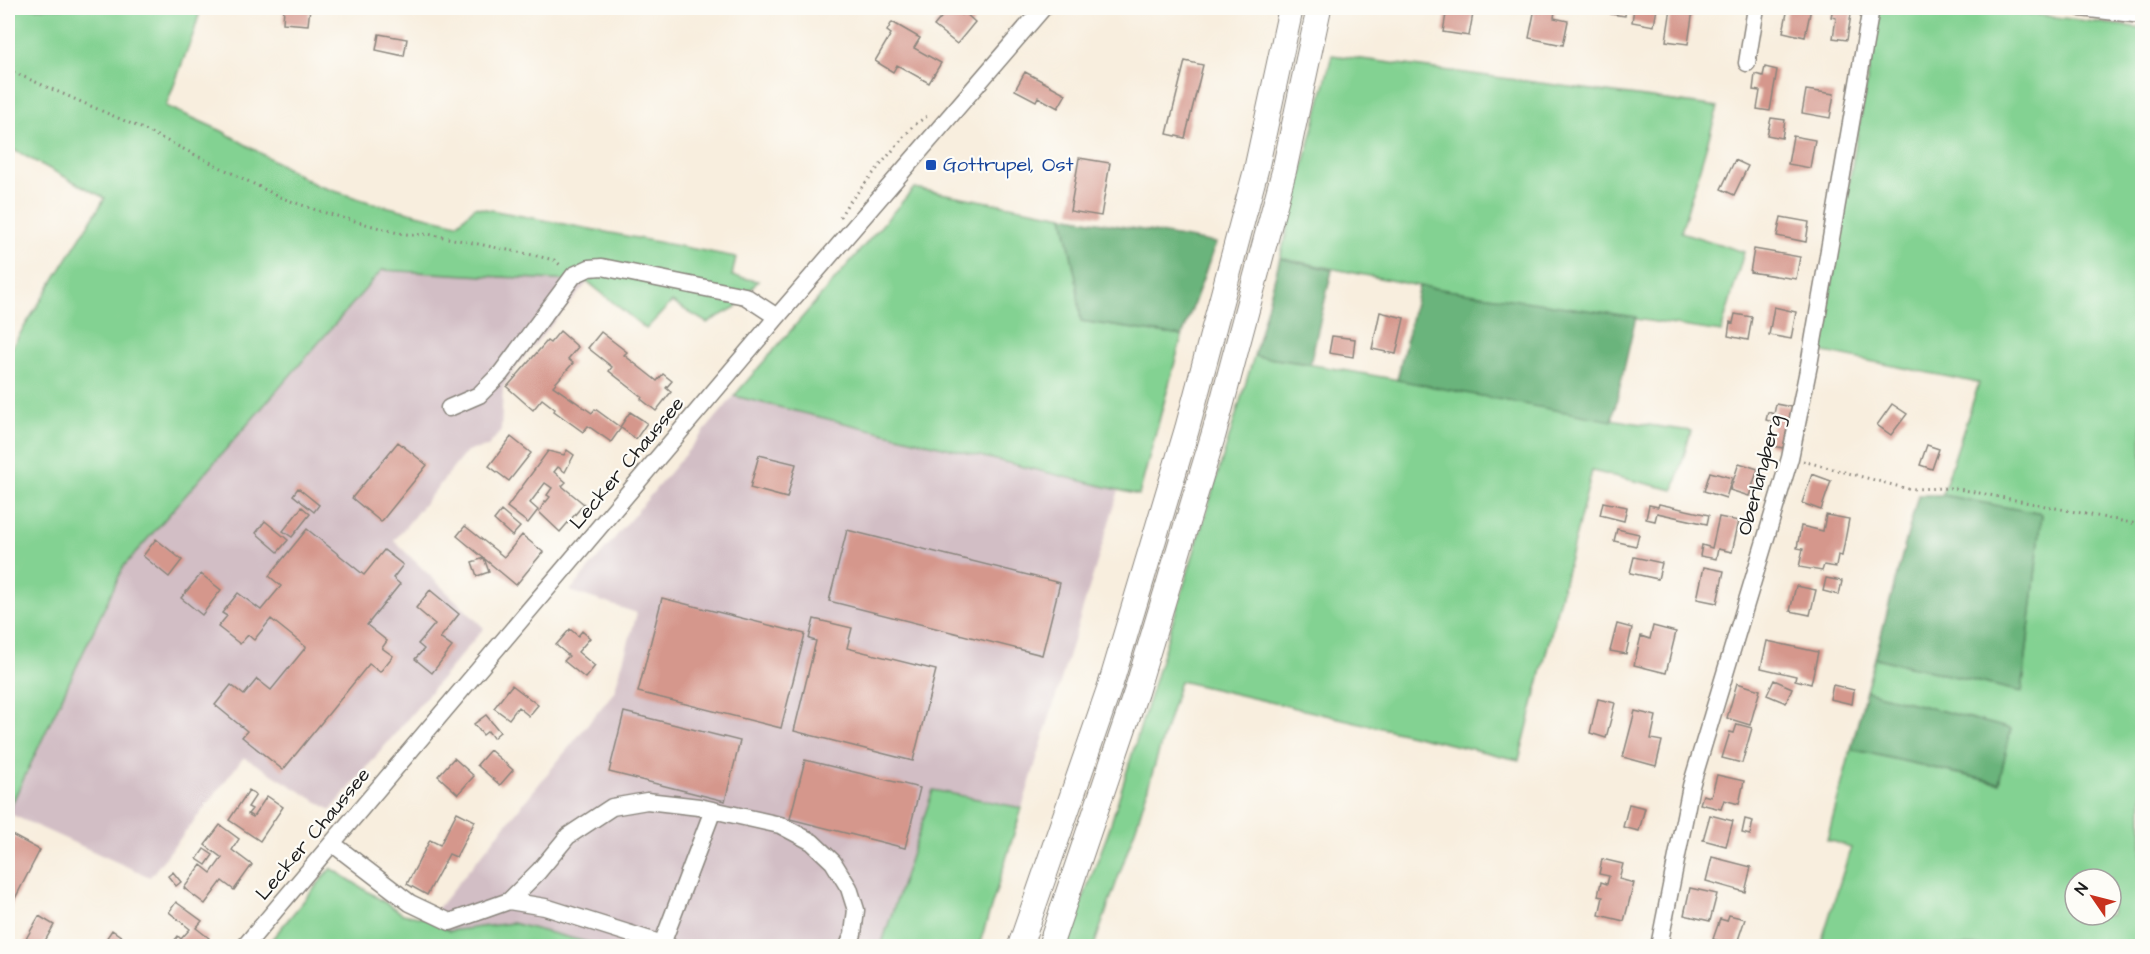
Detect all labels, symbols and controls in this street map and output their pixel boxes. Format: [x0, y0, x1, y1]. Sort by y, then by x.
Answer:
place label: Gottrupel, Ost [943, 151, 1074, 179]
marker: Gottrupel, Ost [924, 158, 938, 172]
street label: Lecker Chaussee [563, 390, 691, 535]
street label: Oberlangberg [1730, 412, 1790, 539]
street label: Lecker Chaussee [249, 761, 377, 906]
north arrow [2063, 867, 2123, 927]
text: N [2070, 879, 2093, 899]

